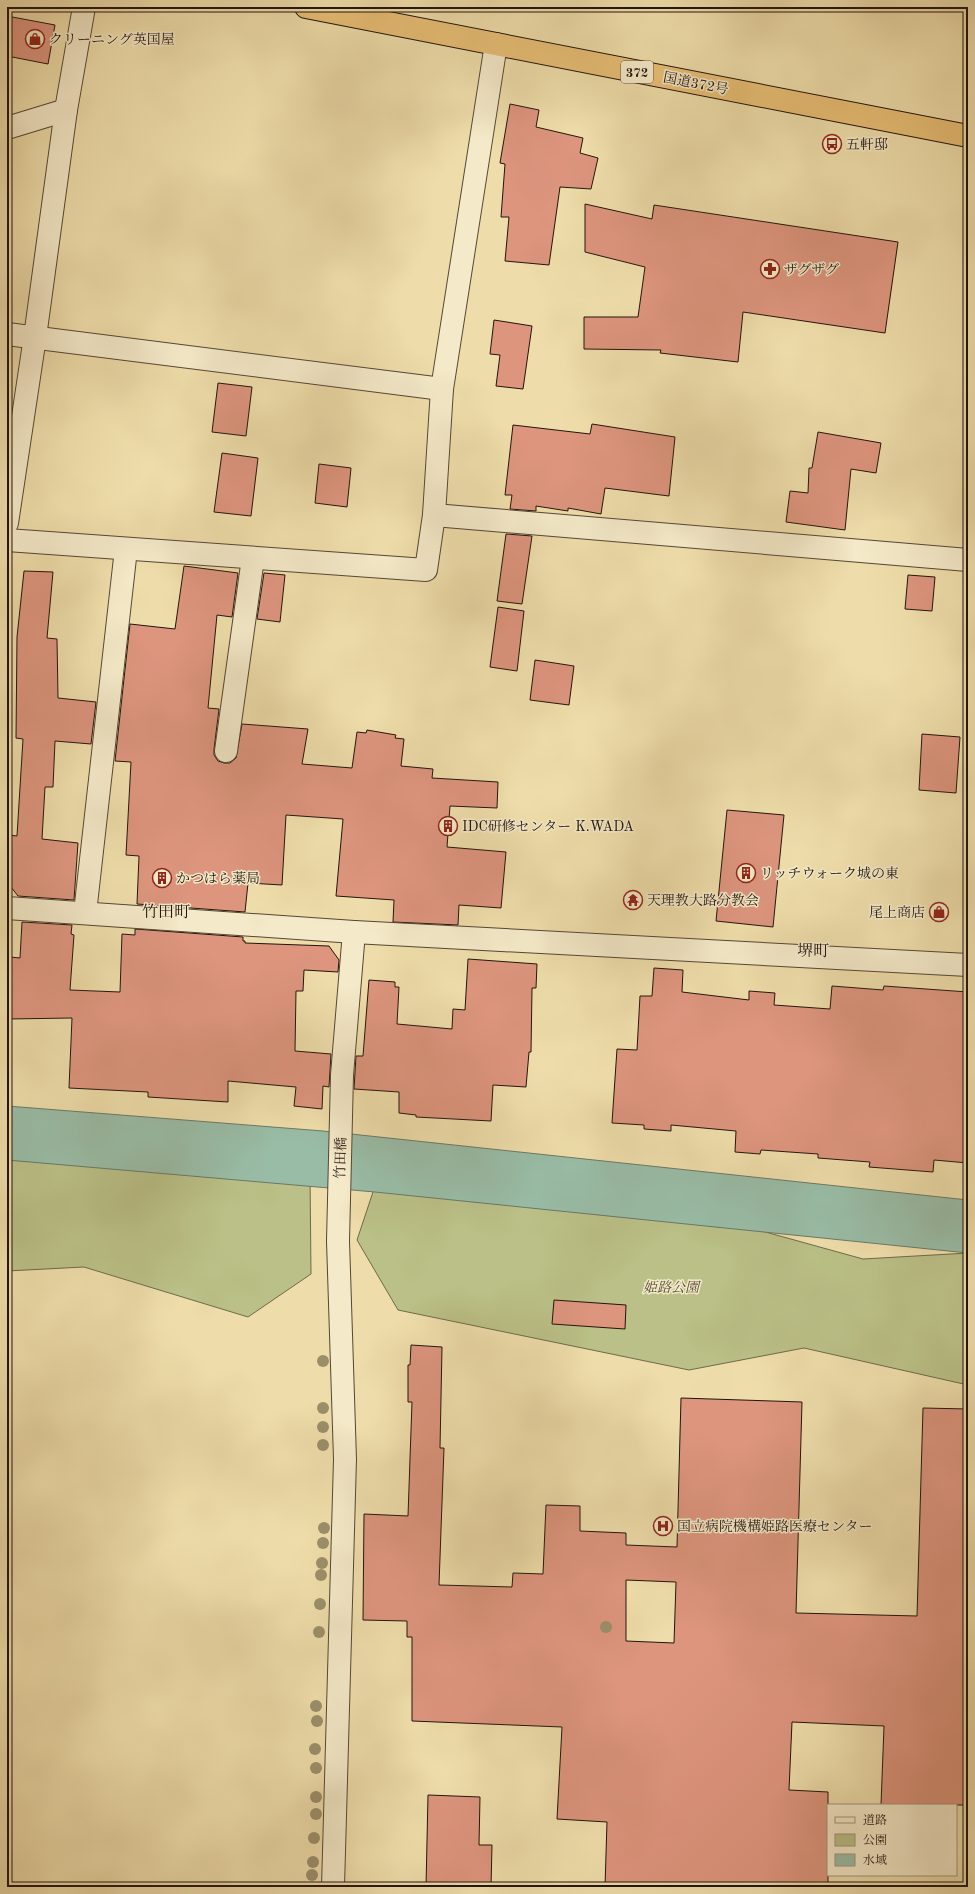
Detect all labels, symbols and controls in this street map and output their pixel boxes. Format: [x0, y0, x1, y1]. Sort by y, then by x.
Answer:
shop icon: クリーニング英国屋 [24, 28, 46, 50]
place label: クリーニング英国屋 [49, 32, 175, 47]
road number: 372 [621, 61, 653, 83]
street label: 国道372号 [662, 70, 730, 97]
bus stop icon: 五軒邸 [821, 133, 843, 155]
place label: 五軒邸 [846, 137, 888, 152]
pharmacy icon: ザグザグ [759, 258, 781, 280]
place label: ザグザグ [784, 262, 839, 277]
building icon: IDC研修センター K.WADA [437, 815, 459, 837]
place label: IDC研修センター K.WADA [462, 819, 634, 834]
building icon: リッチウォーク城の東 [735, 862, 757, 884]
place label: リッチウォーク城の東 [760, 866, 899, 881]
building icon: かつはら薬局 [151, 867, 173, 889]
place label: かつはら薬局 [176, 871, 260, 886]
temple icon: 天理教大路分教会 [622, 889, 644, 911]
place label: 天理教大路分教会 [647, 893, 759, 908]
shop icon: 尾上商店 [928, 901, 950, 923]
district label: 竹田町 [142, 903, 190, 921]
place label: 尾上商店 [869, 905, 925, 920]
district label: 堺町 [797, 942, 829, 960]
street label: 竹田橋 [332, 1137, 349, 1179]
park label: 姫路公園 [643, 1280, 701, 1295]
hospital icon: 国立病院機構姫路医療センター [652, 1515, 674, 1537]
place label: 国立病院機構姫路医療センター [677, 1519, 872, 1534]
legend [827, 1804, 957, 1876]
text: 道路 [863, 1813, 887, 1827]
text: 公園 [863, 1834, 887, 1847]
text: 水域 [863, 1853, 887, 1867]

